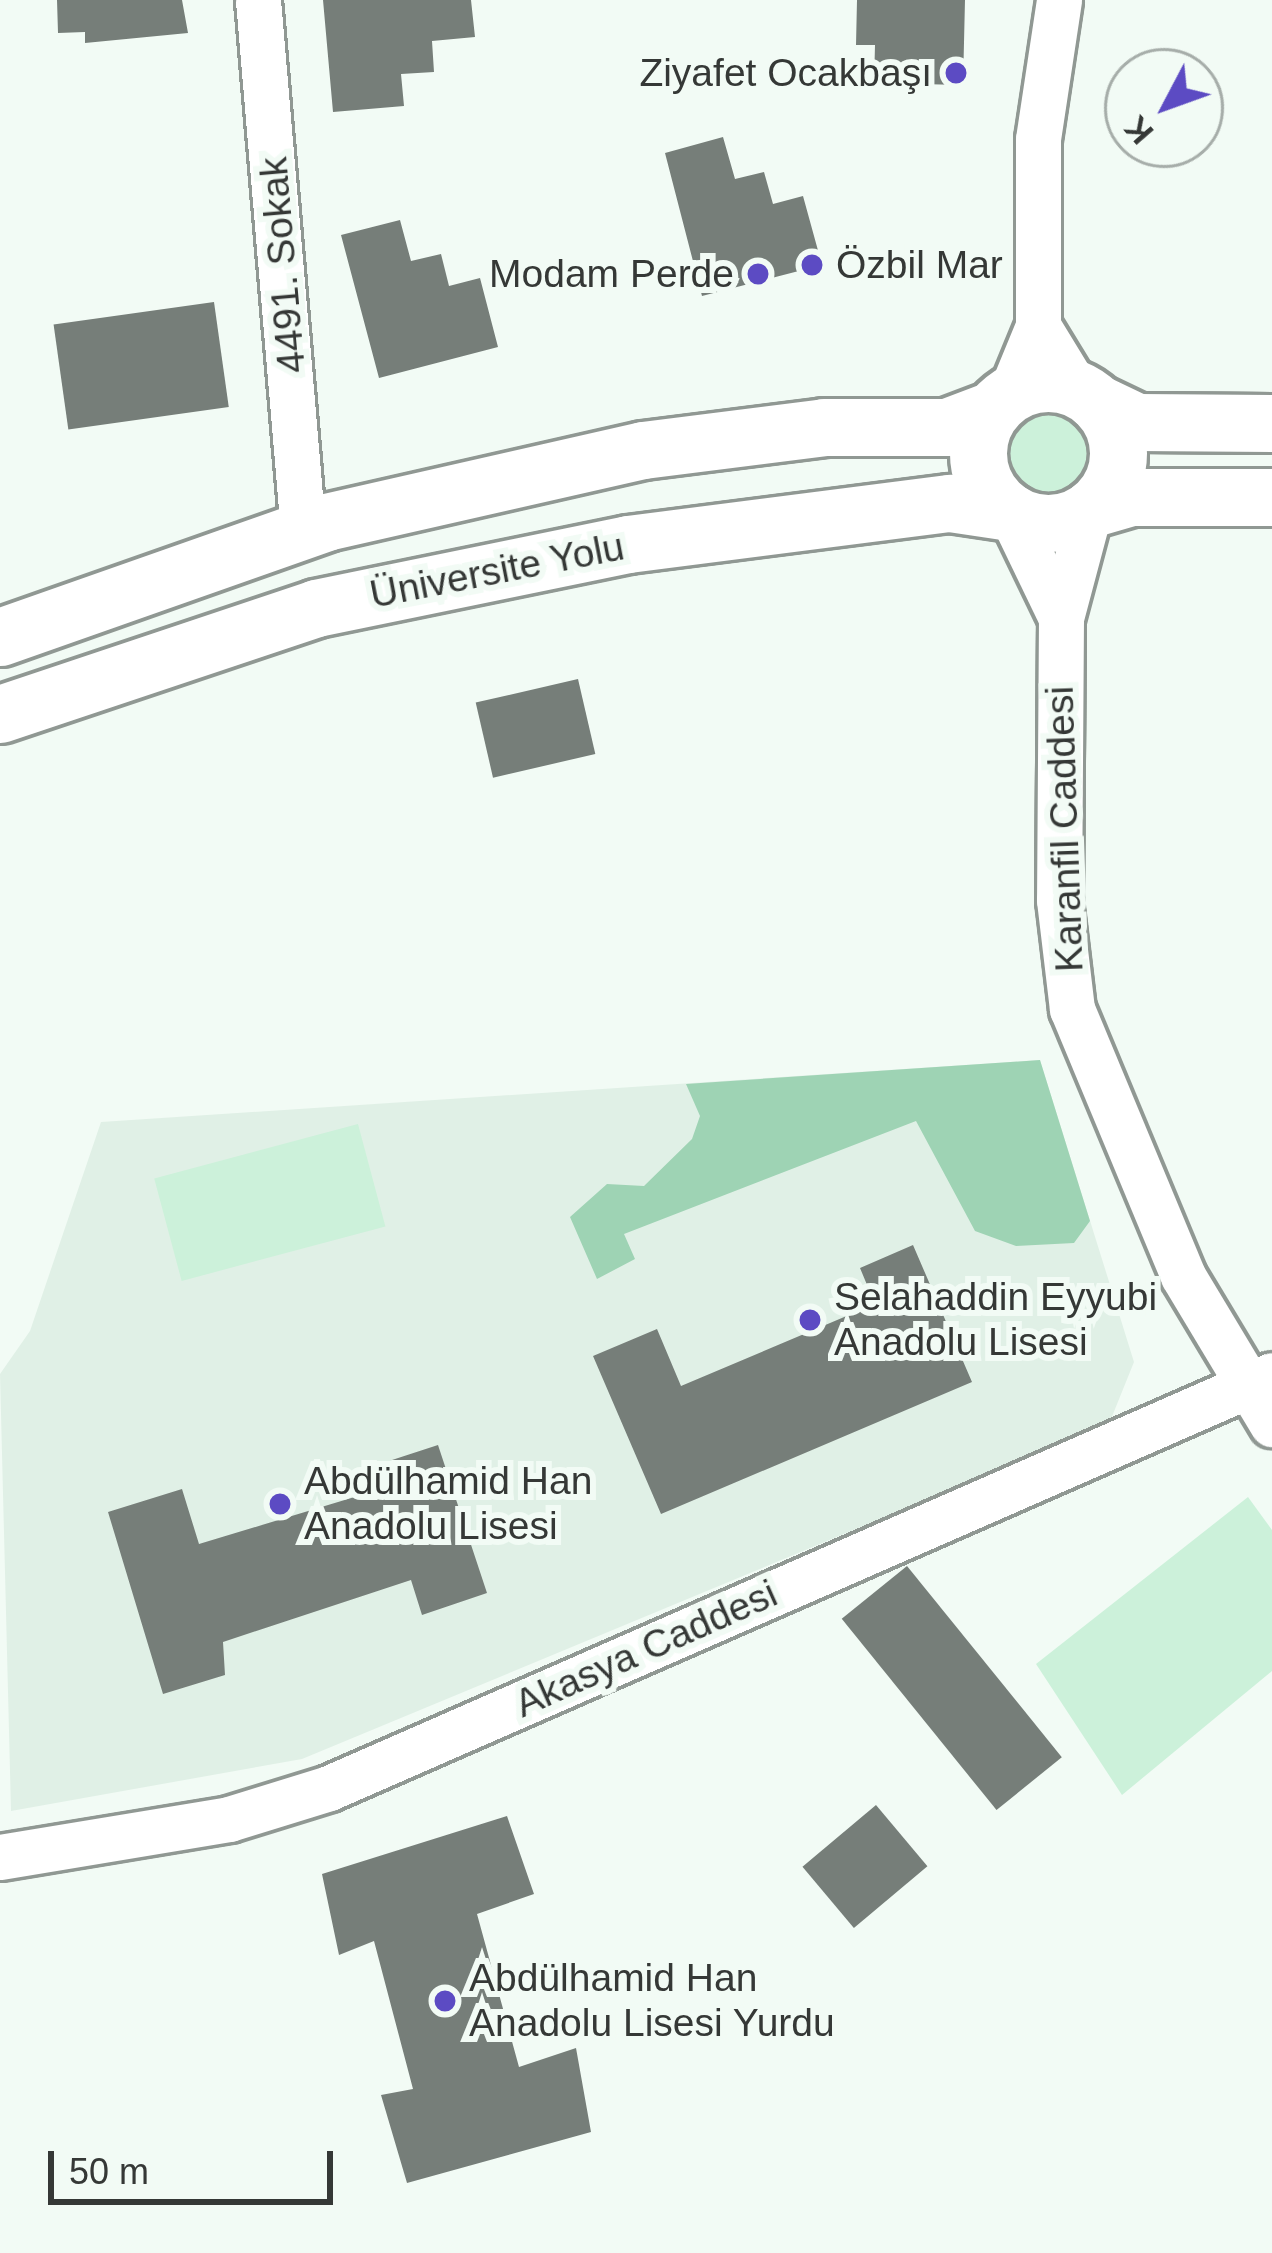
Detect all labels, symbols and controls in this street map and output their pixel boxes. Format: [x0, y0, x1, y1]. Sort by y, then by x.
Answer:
north arrow [1104, 48, 1224, 168]
place label: Ziyafet Ocakbaşı [639, 50, 932, 96]
marker: Ziyafet Ocakbaşı [943, 60, 969, 86]
text: K [1117, 109, 1161, 151]
street label: 4491. Sokak [250, 155, 316, 375]
place label: Özbil Mar [836, 242, 1003, 288]
place label: Modam Perde [489, 251, 734, 297]
marker: Özbil Mar [799, 252, 825, 278]
marker: Modam Perde [745, 261, 771, 287]
street label: Üniversite Yolu [366, 523, 628, 619]
street label: Karanfil Caddesi [1037, 685, 1093, 973]
place label: Selahaddin Eyyubi Anadolu Lisesi [834, 1275, 1157, 1366]
marker: Selahaddin Eyyubi Anadolu Lisesi [797, 1307, 823, 1333]
place label: Abdülhamid Han Anadolu Lisesi [304, 1459, 592, 1550]
marker: Abdülhamid Han Anadolu Lisesi [267, 1491, 293, 1517]
street label: Akasya Caddesi [508, 1570, 784, 1728]
place label: Abdülhamid Han Anadolu Lisesi Yurdu [469, 1956, 835, 2047]
marker: Abdülhamid Han Anadolu Lisesi Yurdu [432, 1988, 458, 2014]
scale bar [54, 2127, 339, 2201]
text: 50 m [69, 2151, 149, 2192]

